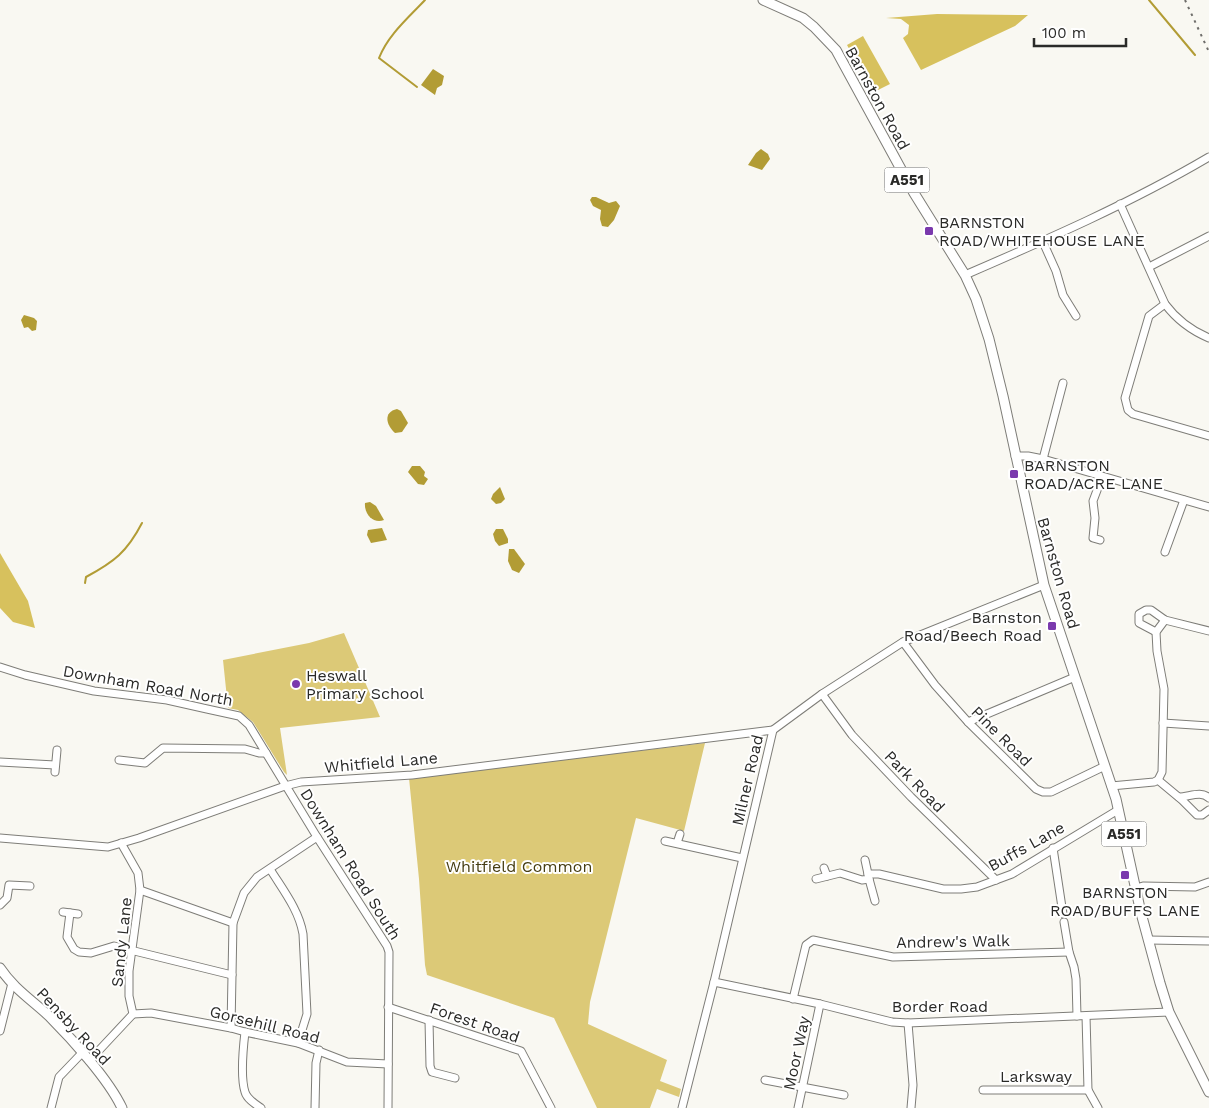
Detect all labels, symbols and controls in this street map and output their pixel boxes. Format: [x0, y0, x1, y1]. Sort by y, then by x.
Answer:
scale bar [1034, 15, 1126, 47]
text: 100 m [1042, 24, 1086, 42]
street label: Barnston Road [841, 43, 914, 153]
road number: A551 [884, 168, 930, 192]
place label: BARNSTON ROAD/WHITEHOUSE LANE [939, 213, 1145, 250]
marker: BARNSTON ROAD/WHITEHOUSE LANE [923, 225, 935, 237]
place label: BARNSTON ROAD/ACRE LANE [1024, 456, 1163, 493]
marker: BARNSTON ROAD/ACRE LANE [1008, 468, 1020, 480]
street label: Barnston Road [1034, 515, 1084, 631]
place label: Barnston Road/Beech Road [904, 608, 1042, 645]
marker: Barnston Road/Beech Road [1046, 620, 1058, 632]
street label: Downham Road North [61, 661, 234, 710]
place label: Heswall Primary School [306, 666, 424, 703]
marker: Heswall Primary School [290, 678, 302, 690]
street label: Pine Road [967, 702, 1036, 771]
street label: Milner Road [728, 733, 767, 827]
street label: Park Road [881, 746, 949, 816]
street label: Whitfield Lane [324, 748, 439, 777]
street label: Downham Road South [296, 785, 405, 943]
street label: Buffs Lane [985, 818, 1068, 875]
road number: A551 [1102, 822, 1146, 846]
park label: Whitfield Common [446, 857, 592, 876]
marker: BARNSTON ROAD/BUFFS LANE [1119, 869, 1131, 881]
place label: BARNSTON ROAD/BUFFS LANE [1050, 883, 1200, 920]
street label: Sandy Lane [107, 896, 136, 988]
street label: Andrew's Walk [896, 931, 1010, 952]
street label: Pensby Road [33, 984, 114, 1069]
street label: Border Road [892, 997, 988, 1016]
street label: Forest Road [427, 998, 522, 1047]
street label: Gorsehill Road [208, 1002, 322, 1047]
street label: Moor Way [779, 1013, 814, 1092]
street label: Larksway [1000, 1067, 1073, 1086]

